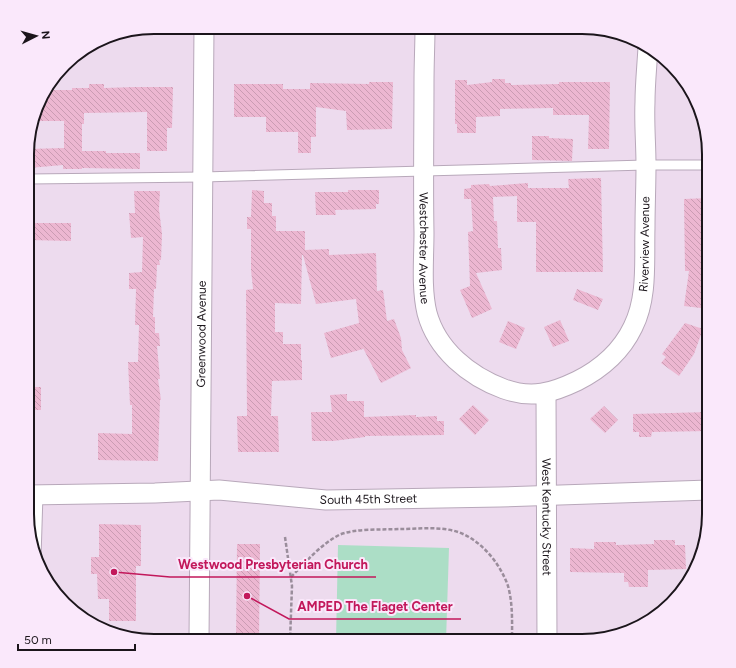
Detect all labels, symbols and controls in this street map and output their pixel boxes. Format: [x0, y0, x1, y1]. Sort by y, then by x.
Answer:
north arrow [16, 16, 56, 56]
text: N [39, 30, 52, 40]
street label: Westchester Avenue [416, 192, 432, 305]
street label: Riverview Avenue [636, 196, 653, 293]
street label: Greenwood Avenue [194, 280, 209, 387]
street label: West Kentucky Street [539, 458, 554, 576]
street label: South 45th Street [319, 491, 418, 507]
callout: Westwood Presbyterian Church [170, 552, 376, 577]
text: Westwood Presbyterian Church [178, 557, 368, 572]
callout: AMPED The Flaget Center [289, 594, 461, 619]
text: AMPED The Flaget Center [297, 599, 453, 614]
scale bar [18, 626, 135, 652]
text: 50 m [24, 633, 52, 647]

